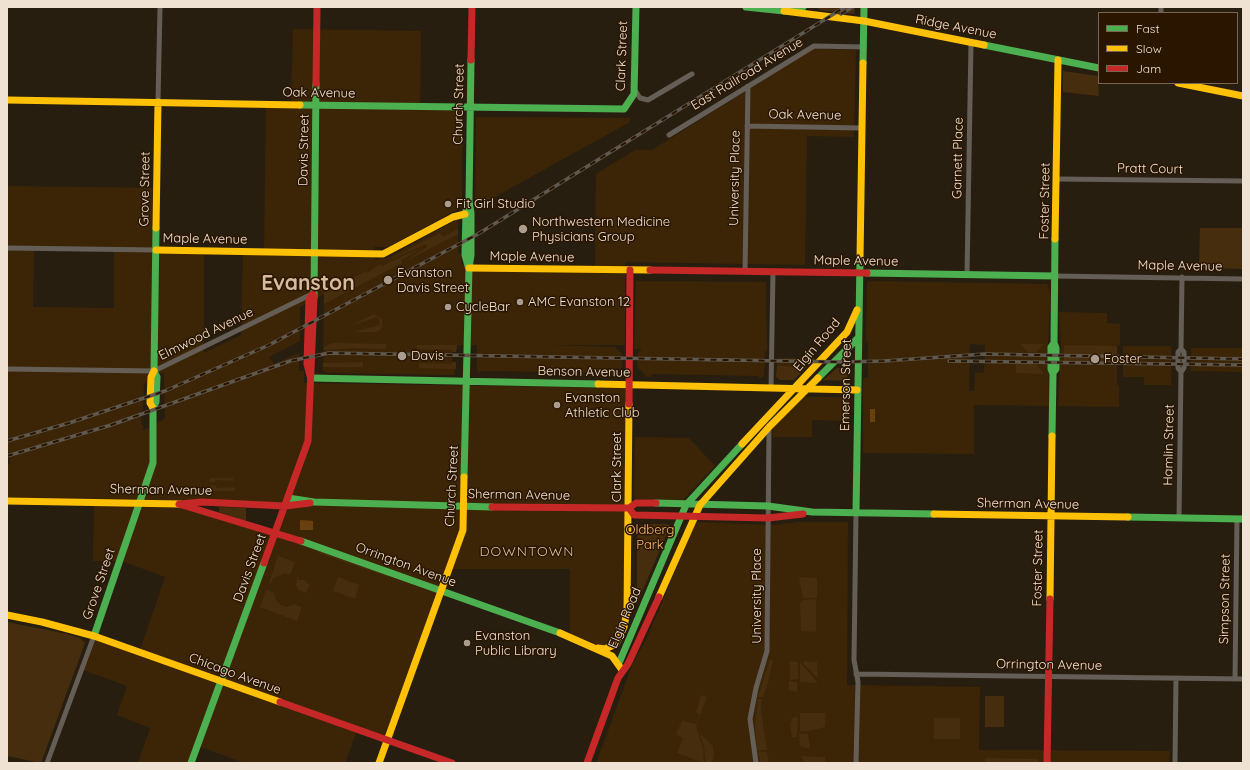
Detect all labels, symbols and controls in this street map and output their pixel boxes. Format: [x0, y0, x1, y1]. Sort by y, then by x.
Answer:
street label: Ridge Avenue [914, 11, 998, 43]
legend [1098, 12, 1238, 84]
street label: Clark Street [613, 21, 631, 91]
text: Fast [1136, 21, 1160, 36]
street label: East Railroad Avenue [688, 34, 806, 114]
text: Slow [1136, 41, 1162, 56]
text: Jam [1136, 61, 1161, 76]
street label: Church Street [450, 63, 468, 145]
street label: Oak Avenue [282, 85, 356, 101]
street label: Oak Avenue [768, 107, 842, 123]
street label: Davis Street [296, 114, 312, 186]
street label: Garnett Place [949, 117, 967, 199]
street label: University Place [726, 130, 744, 226]
street label: Grove Street [137, 151, 153, 227]
street label: Pratt Court [1117, 161, 1183, 177]
street label: Foster Street [1037, 162, 1053, 240]
place label: Fit Girl Studio [456, 196, 535, 212]
marker: Fit Girl Studio [443, 199, 453, 209]
place label: Northwestern Medicine Physicians Group [532, 214, 670, 245]
marker: Northwestern Medicine Physicians Group [517, 223, 529, 235]
street label: Maple Avenue [163, 230, 247, 248]
street label: Maple Avenue [490, 248, 574, 266]
street label: Maple Avenue [814, 252, 898, 270]
street label: Maple Avenue [1138, 257, 1222, 275]
place label: Evanston Davis Street [397, 265, 469, 296]
district label: Evanston [261, 271, 355, 297]
marker: Evanston Davis Street [382, 274, 394, 286]
place label: AMC Evanston 12 [528, 294, 630, 310]
marker: AMC Evanston 12 [515, 297, 525, 307]
place label: CycleBar [456, 299, 510, 315]
marker: CycleBar [443, 302, 453, 312]
street label: Elmwood Avenue [156, 304, 256, 364]
street label: Elgin Road [790, 315, 844, 375]
street label: Emerson Street [837, 339, 855, 431]
place label: Davis [411, 348, 444, 364]
marker: Davis [396, 350, 408, 362]
place label: Foster [1104, 351, 1142, 367]
marker: Foster [1089, 353, 1101, 365]
street label: Benson Avenue [537, 363, 631, 381]
place label: Evanston Athletic Club [565, 390, 640, 421]
marker: Evanston Athletic Club [552, 400, 562, 410]
street label: Hamlin Street [1160, 404, 1178, 486]
street label: Clark Street [609, 432, 625, 502]
street label: Church Street [442, 445, 462, 527]
street label: Sherman Avenue [110, 481, 212, 499]
street label: Sherman Avenue [468, 486, 570, 504]
street label: Sherman Avenue [977, 495, 1079, 513]
park label: Oldberg Park [626, 522, 674, 553]
street label: Foster Street [1030, 529, 1046, 607]
street label: Davis Street [230, 532, 270, 604]
street label: Orrington Avenue [353, 540, 459, 590]
district label: DOWNTOWN [480, 544, 574, 560]
street label: Grove Street [79, 546, 119, 622]
street label: University Place [749, 548, 765, 644]
street label: Simpson Street [1216, 554, 1234, 644]
street label: Elgin Road [605, 585, 645, 651]
place label: Evanston Public Library [475, 628, 557, 659]
marker: Evanston Public Library [462, 638, 472, 648]
street label: Chicago Avenue [187, 650, 283, 698]
street label: Orrington Avenue [996, 656, 1102, 674]

